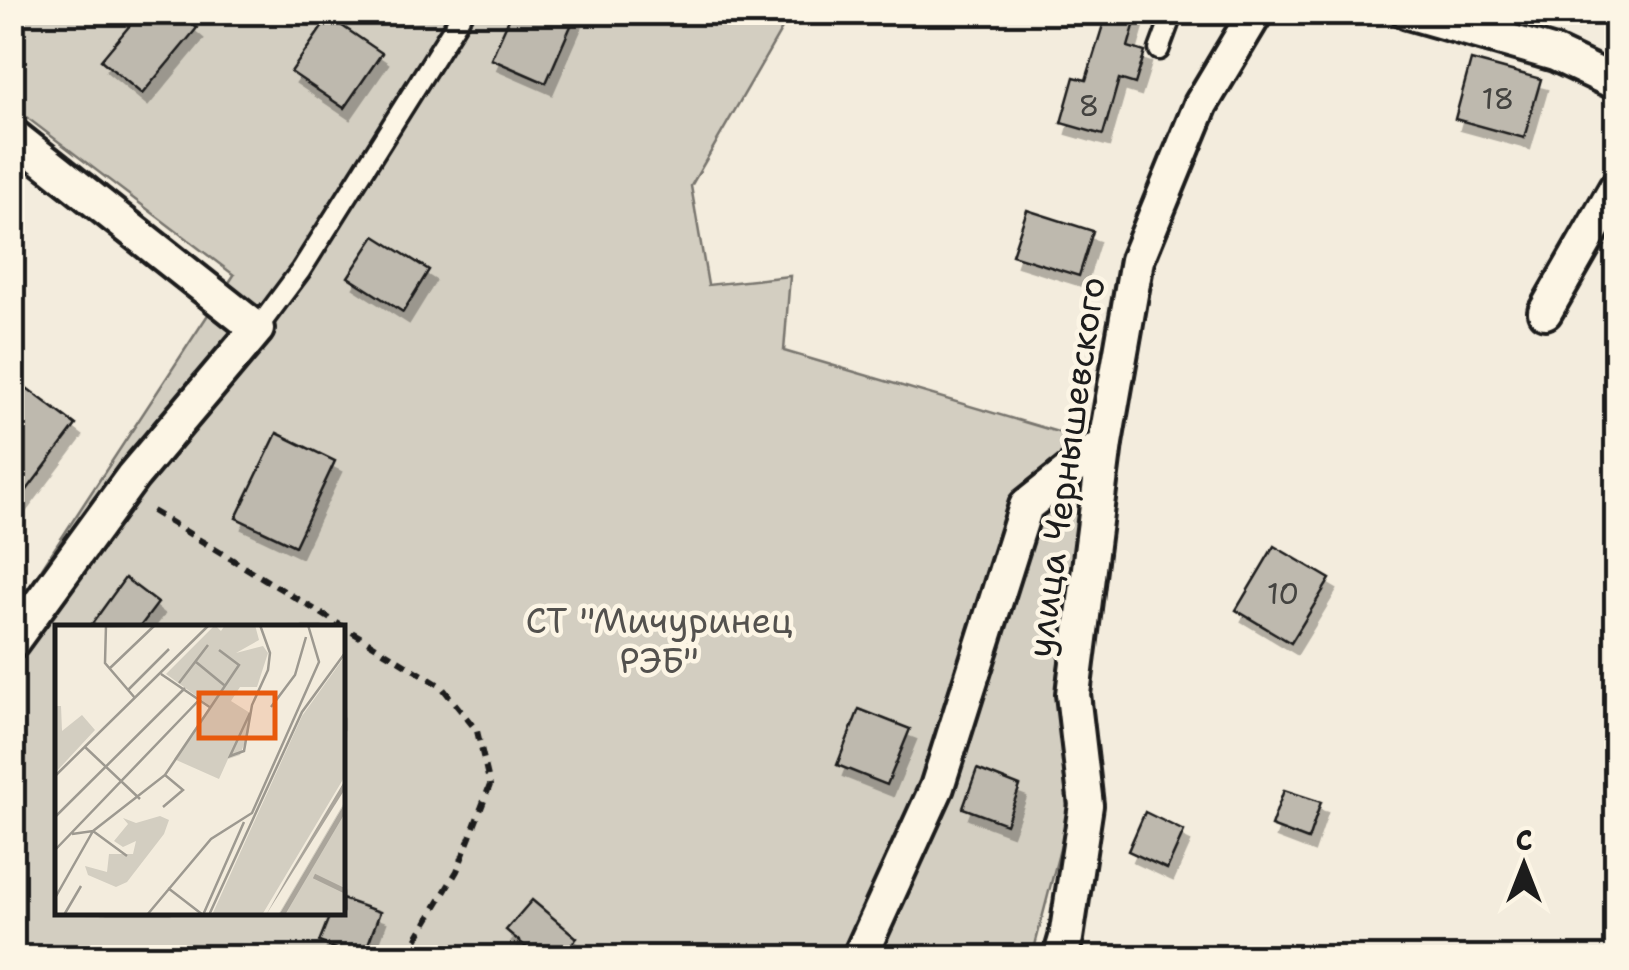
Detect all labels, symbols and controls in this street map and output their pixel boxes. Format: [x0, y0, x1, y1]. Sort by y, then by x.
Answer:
house number: 18 [1481, 78, 1515, 119]
house number: 8 [1079, 85, 1100, 126]
street label: улица Чернышевского [1016, 274, 1115, 660]
house number: 10 [1267, 573, 1299, 614]
park label: СТ "Мичуринец РЭБ" [525, 597, 793, 684]
inset map [55, 625, 345, 915]
north arrow [1474, 815, 1574, 915]
text: С [1515, 821, 1533, 859]

